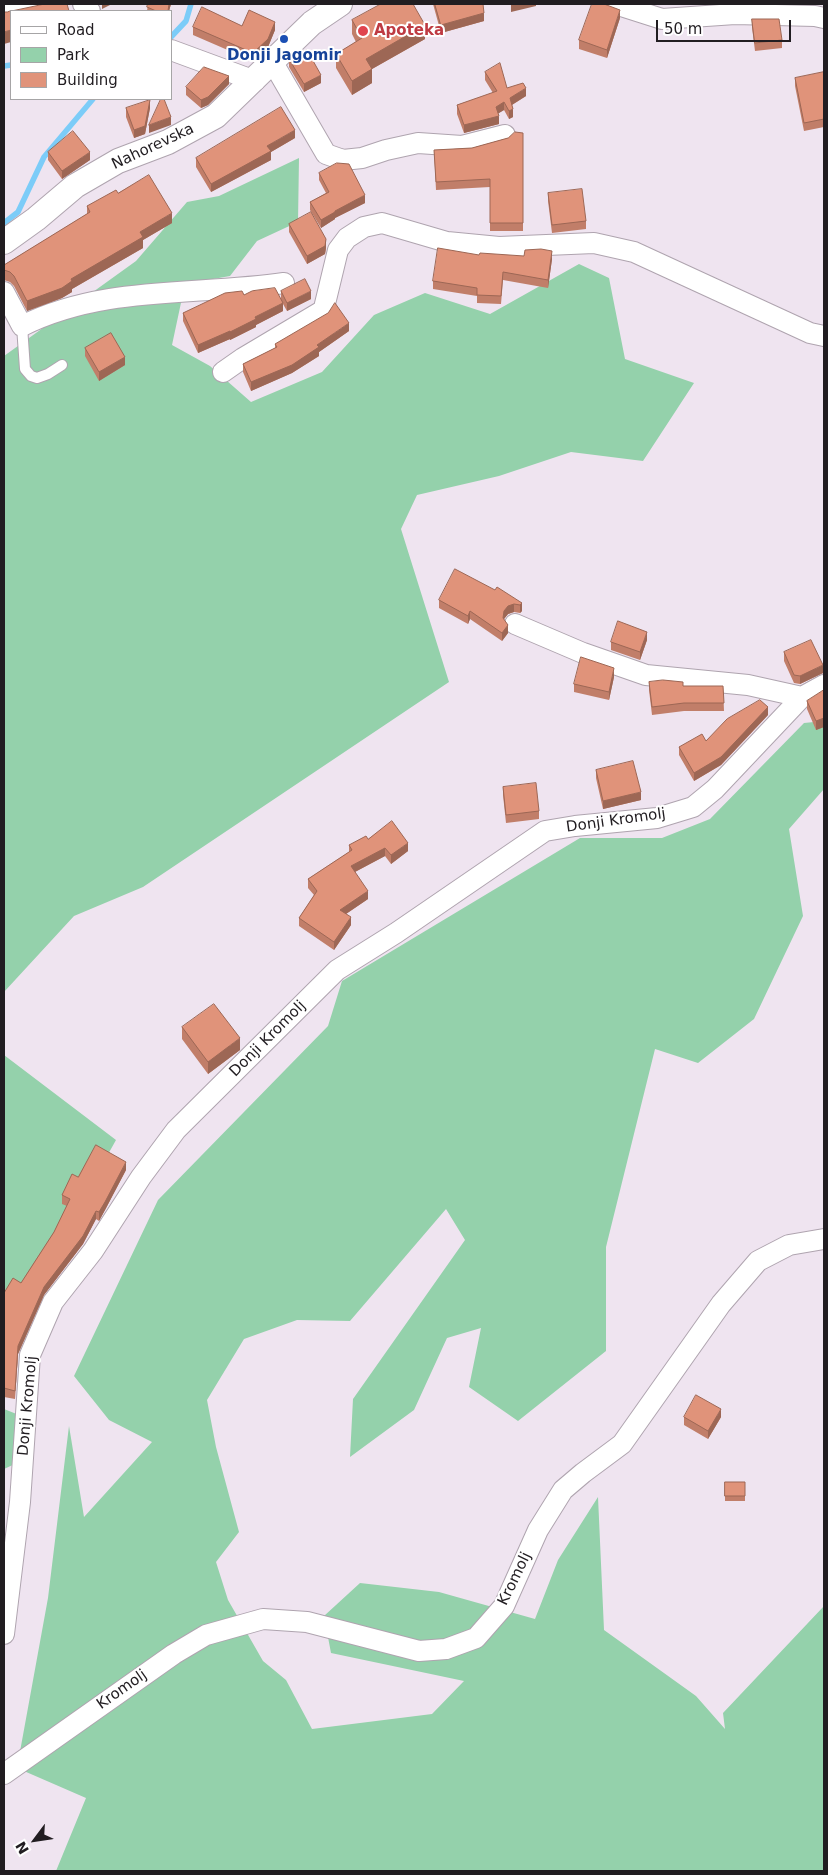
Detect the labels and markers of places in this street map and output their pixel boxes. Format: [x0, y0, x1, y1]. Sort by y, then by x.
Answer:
place label: Apoteka [374, 22, 444, 40]
marker: Apoteka [356, 24, 370, 38]
marker: Donji Jagomir [278, 33, 290, 45]
place label: Donji Jagomir [227, 47, 341, 65]

